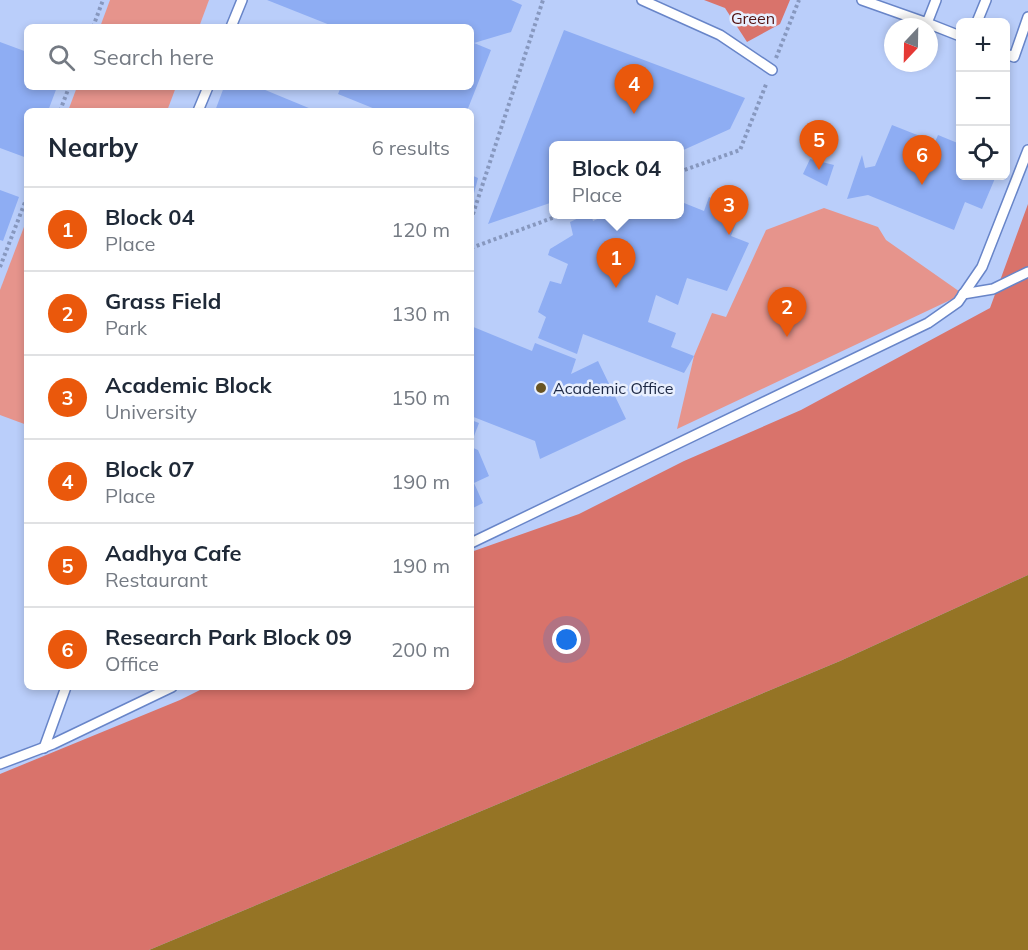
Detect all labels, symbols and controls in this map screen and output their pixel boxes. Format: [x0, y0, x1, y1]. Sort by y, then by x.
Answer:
park label: Green [731, 8, 775, 28]
north arrow [884, 18, 938, 72]
map controls [956, 18, 1010, 180]
button: + [956, 18, 1010, 72]
search box [24, 24, 474, 90]
icon: search [45, 41, 78, 74]
text: Search here [93, 43, 214, 71]
pin: 4 [614, 64, 654, 114]
button: − [956, 72, 1010, 126]
pin: 5 [800, 120, 838, 170]
button: locate [956, 126, 1010, 180]
text: Nearby [48, 131, 138, 164]
text: 6 results [372, 135, 450, 160]
pin: 6 [902, 136, 942, 185]
popup [549, 141, 684, 219]
text: Block 04 [572, 154, 661, 182]
text: Place [572, 182, 622, 207]
pin: 3 [710, 186, 748, 235]
text: Block 04 [105, 203, 195, 231]
text: 1 [62, 217, 74, 242]
text: 120 m [391, 217, 450, 242]
text: Place [105, 231, 155, 256]
pin: 1 [596, 238, 636, 288]
text: Grass Field [105, 287, 221, 315]
pin: 2 [768, 288, 806, 337]
text: 2 [62, 301, 74, 326]
text: 130 m [391, 301, 450, 326]
text: Park [105, 315, 147, 340]
text: Academic Block [105, 371, 272, 399]
place label: Academic Office [553, 378, 674, 398]
marker: Academic Office [534, 381, 548, 395]
text: 3 [62, 385, 74, 410]
text: 150 m [391, 385, 450, 410]
text: University [105, 399, 197, 424]
text: Block 07 [105, 455, 195, 483]
text: 4 [62, 469, 74, 494]
text: 190 m [391, 469, 450, 494]
text: Place [105, 483, 155, 508]
text: Aadhya Cafe [105, 539, 242, 567]
text: 5 [62, 553, 74, 578]
text: 190 m [391, 553, 450, 578]
text: Restaurant [105, 567, 208, 592]
text: Research Park Block 09 [105, 623, 352, 651]
your location [552, 625, 581, 654]
text: 6 [62, 637, 74, 662]
text: 200 m [391, 637, 450, 662]
text: Office [105, 651, 159, 676]

